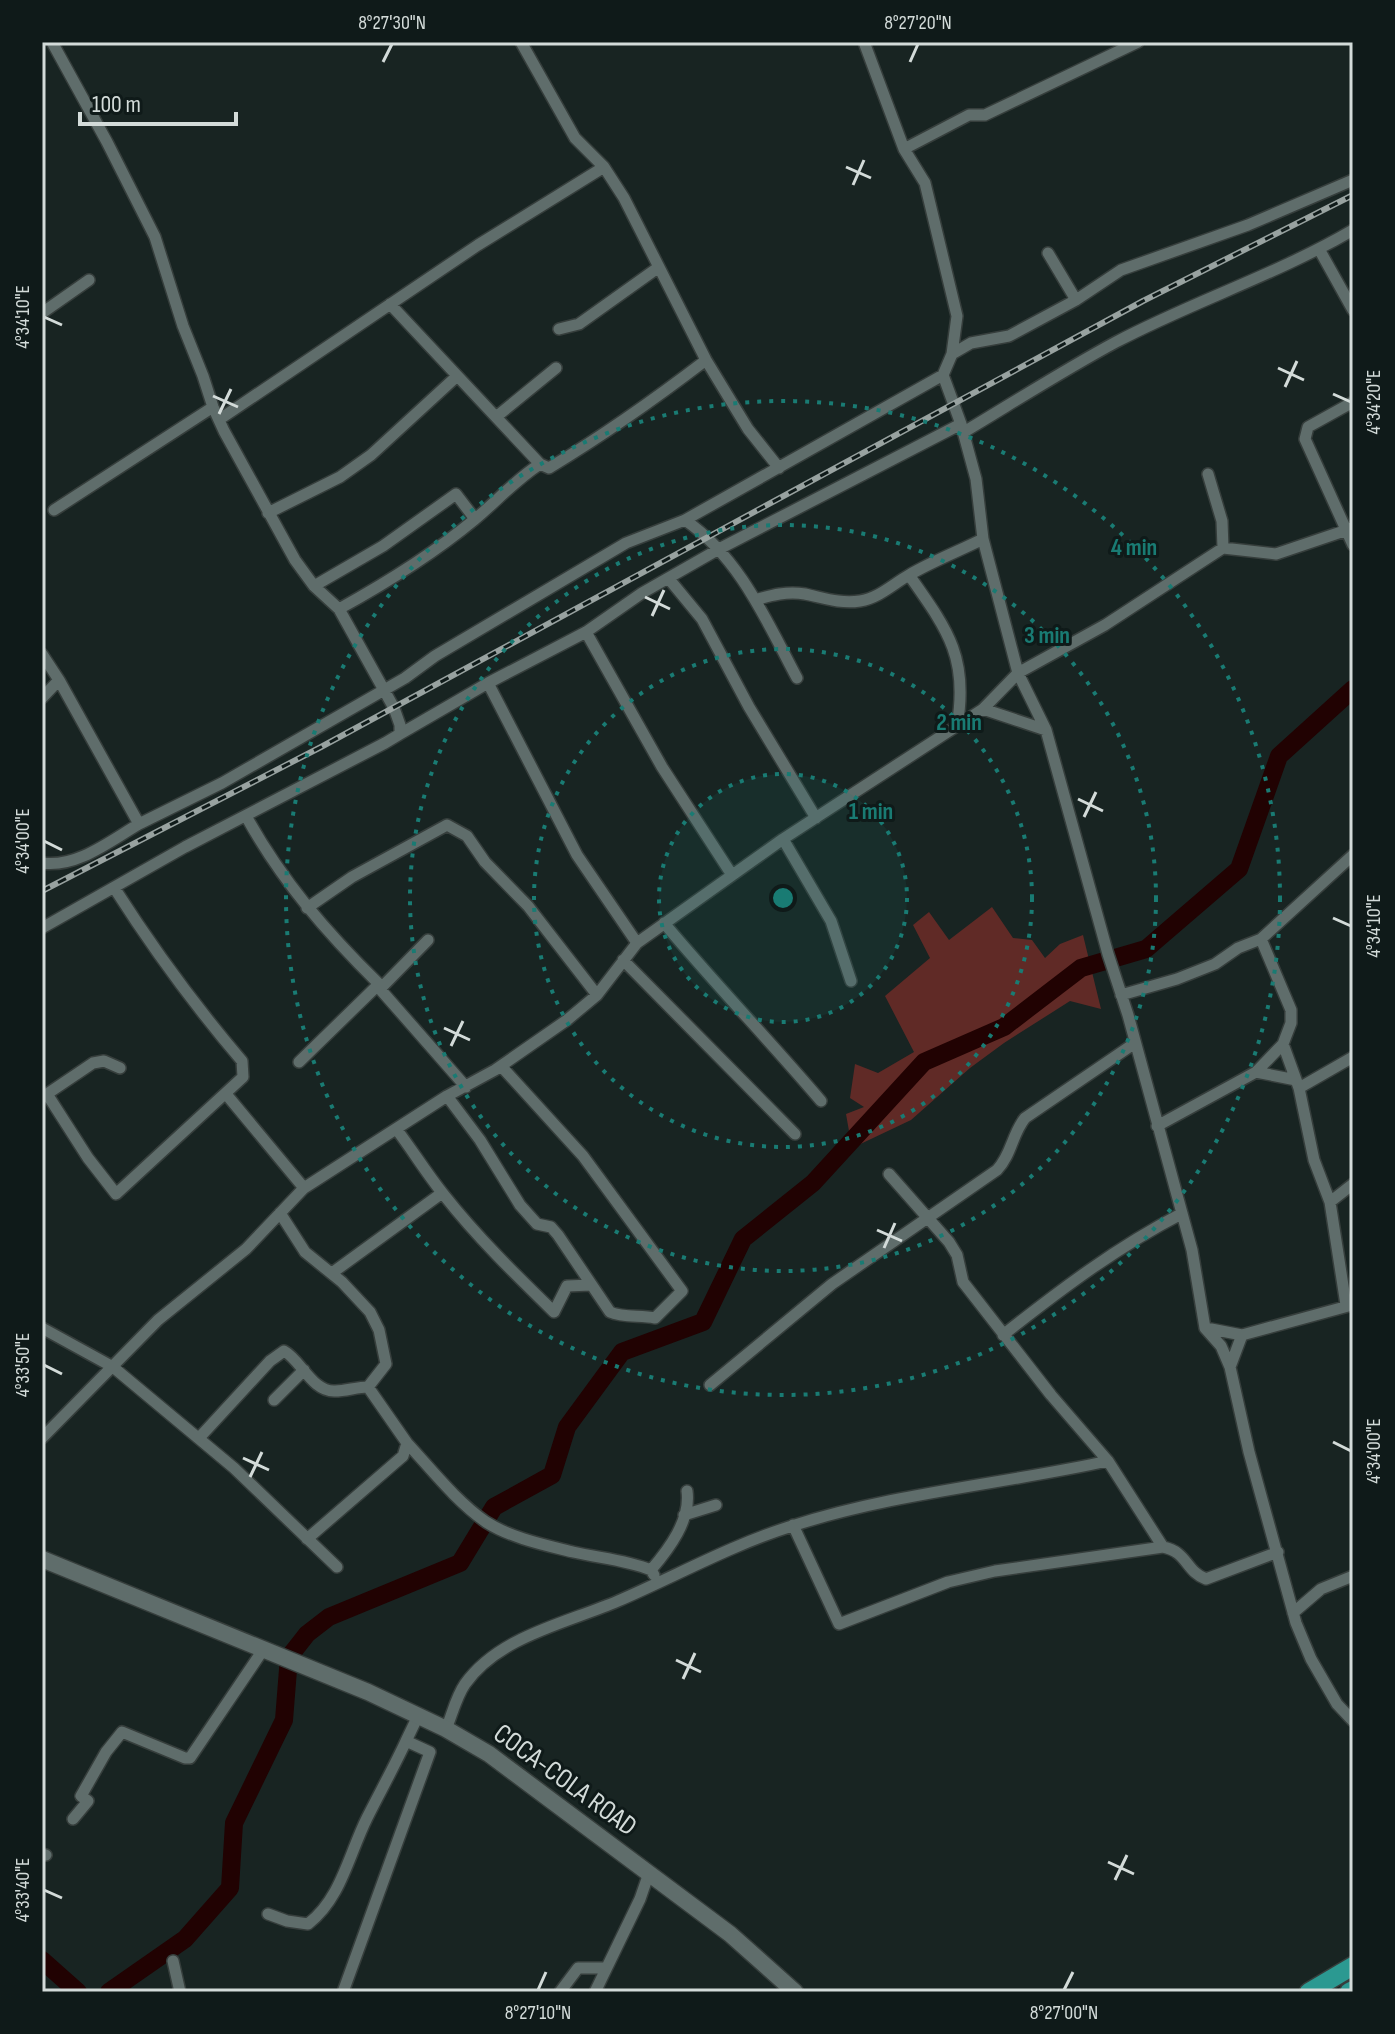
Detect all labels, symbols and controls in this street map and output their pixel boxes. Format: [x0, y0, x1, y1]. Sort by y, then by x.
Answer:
text: 8°27'30"N [358, 11, 426, 35]
text: 8°27'20"N [884, 11, 952, 35]
scale bar [80, 76, 236, 126]
text: 100 m [92, 90, 141, 119]
text: 4°34'10"E [11, 285, 35, 349]
text: 4°34'20"E [1362, 370, 1386, 434]
text: 4 min [1111, 533, 1157, 562]
text: 3 min [1024, 621, 1070, 650]
text: 2 min [936, 708, 982, 737]
text: 1 min [849, 797, 893, 826]
text: 4°34'00"E [11, 808, 35, 874]
centre of rings [769, 884, 797, 912]
text: 4°34'10"E [1362, 894, 1386, 958]
text: 4°33'50"E [11, 1333, 35, 1397]
text: 4°34'00"E [1362, 1418, 1386, 1484]
street label: COCA-COLA ROAD [487, 1717, 643, 1843]
text: 4°33'40"E [11, 1858, 35, 1922]
text: 8°27'10"N [505, 2001, 571, 2025]
text: 8°27'00"N [1030, 2001, 1098, 2025]

